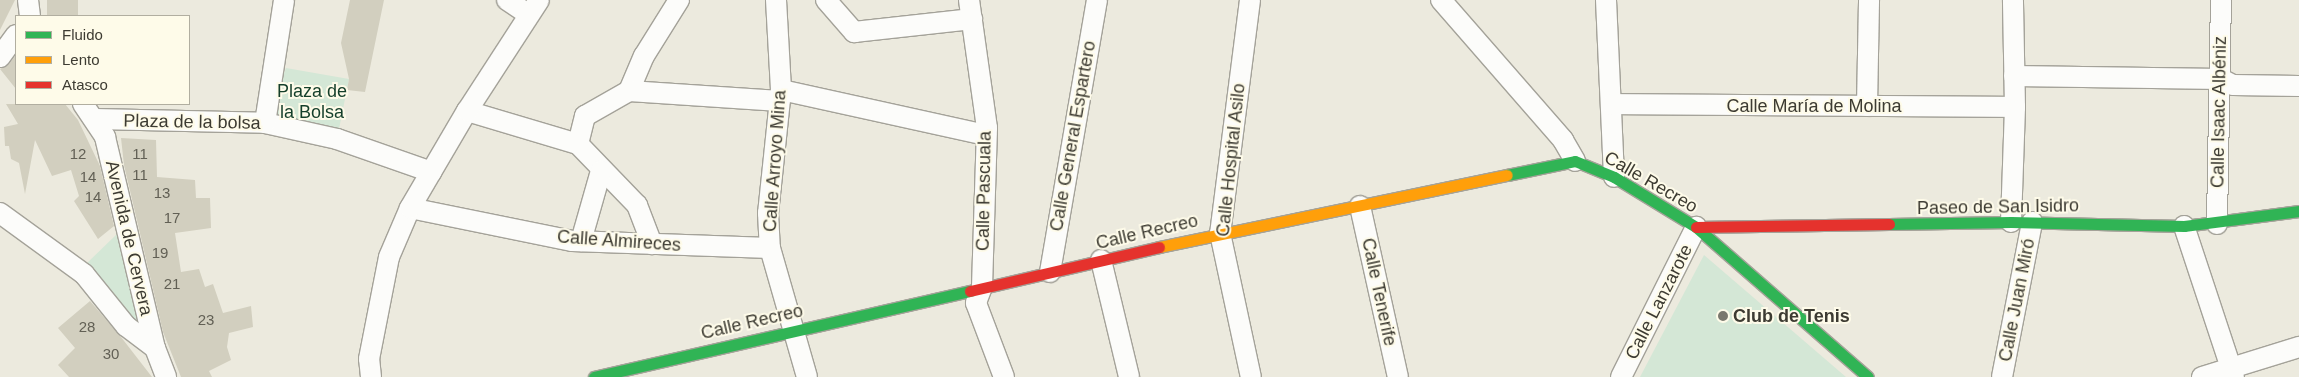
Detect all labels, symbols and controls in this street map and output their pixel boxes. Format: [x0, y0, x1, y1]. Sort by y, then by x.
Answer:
legend [15, 15, 190, 105]
text: Fluido [62, 26, 103, 43]
street label: Calle Isaac Albéniz [2207, 35, 2231, 189]
street label: Calle General Espartero [1046, 39, 1100, 233]
text: Lento [62, 51, 100, 68]
text: Atasco [62, 76, 108, 93]
park label: Plaza de la Bolsa [277, 81, 347, 124]
street label: Calle Hospital Asilo [1212, 82, 1250, 238]
street label: Calle Arroyo Mina [759, 89, 791, 233]
street label: Calle María de Molina [1726, 95, 1902, 117]
street label: Plaza de la bolsa [123, 110, 261, 134]
street label: Calle Pascuala [972, 131, 996, 251]
house number: 12 [70, 145, 86, 163]
house number: 11 [132, 145, 148, 163]
street label: Calle Recreo [1601, 147, 1701, 217]
street label: Avenida de Cervera [101, 158, 157, 318]
house number: 11 [132, 166, 148, 184]
house number: 14 [80, 168, 96, 186]
house number: 13 [154, 184, 170, 202]
house number: 14 [85, 188, 101, 206]
street label: Paseo de San Isidro [1917, 195, 2079, 219]
house number: 17 [164, 209, 180, 227]
street label: Calle Recreo [1094, 210, 1200, 254]
street label: Calle Almireces [556, 226, 682, 256]
street label: Calle Tenerife [1357, 236, 1401, 348]
street label: Calle Juan Miró [1994, 237, 2040, 363]
street label: Calle Lanzarote [1621, 241, 1697, 363]
house number: 19 [152, 244, 168, 262]
house number: 21 [164, 275, 180, 293]
street label: Calle Recreo [699, 300, 805, 344]
place label: Club de Tenis [1733, 305, 1850, 327]
marker: Club de Tenis [1717, 310, 1729, 322]
house number: 23 [198, 311, 214, 329]
house number: 28 [79, 318, 95, 336]
house number: 30 [103, 345, 119, 363]

